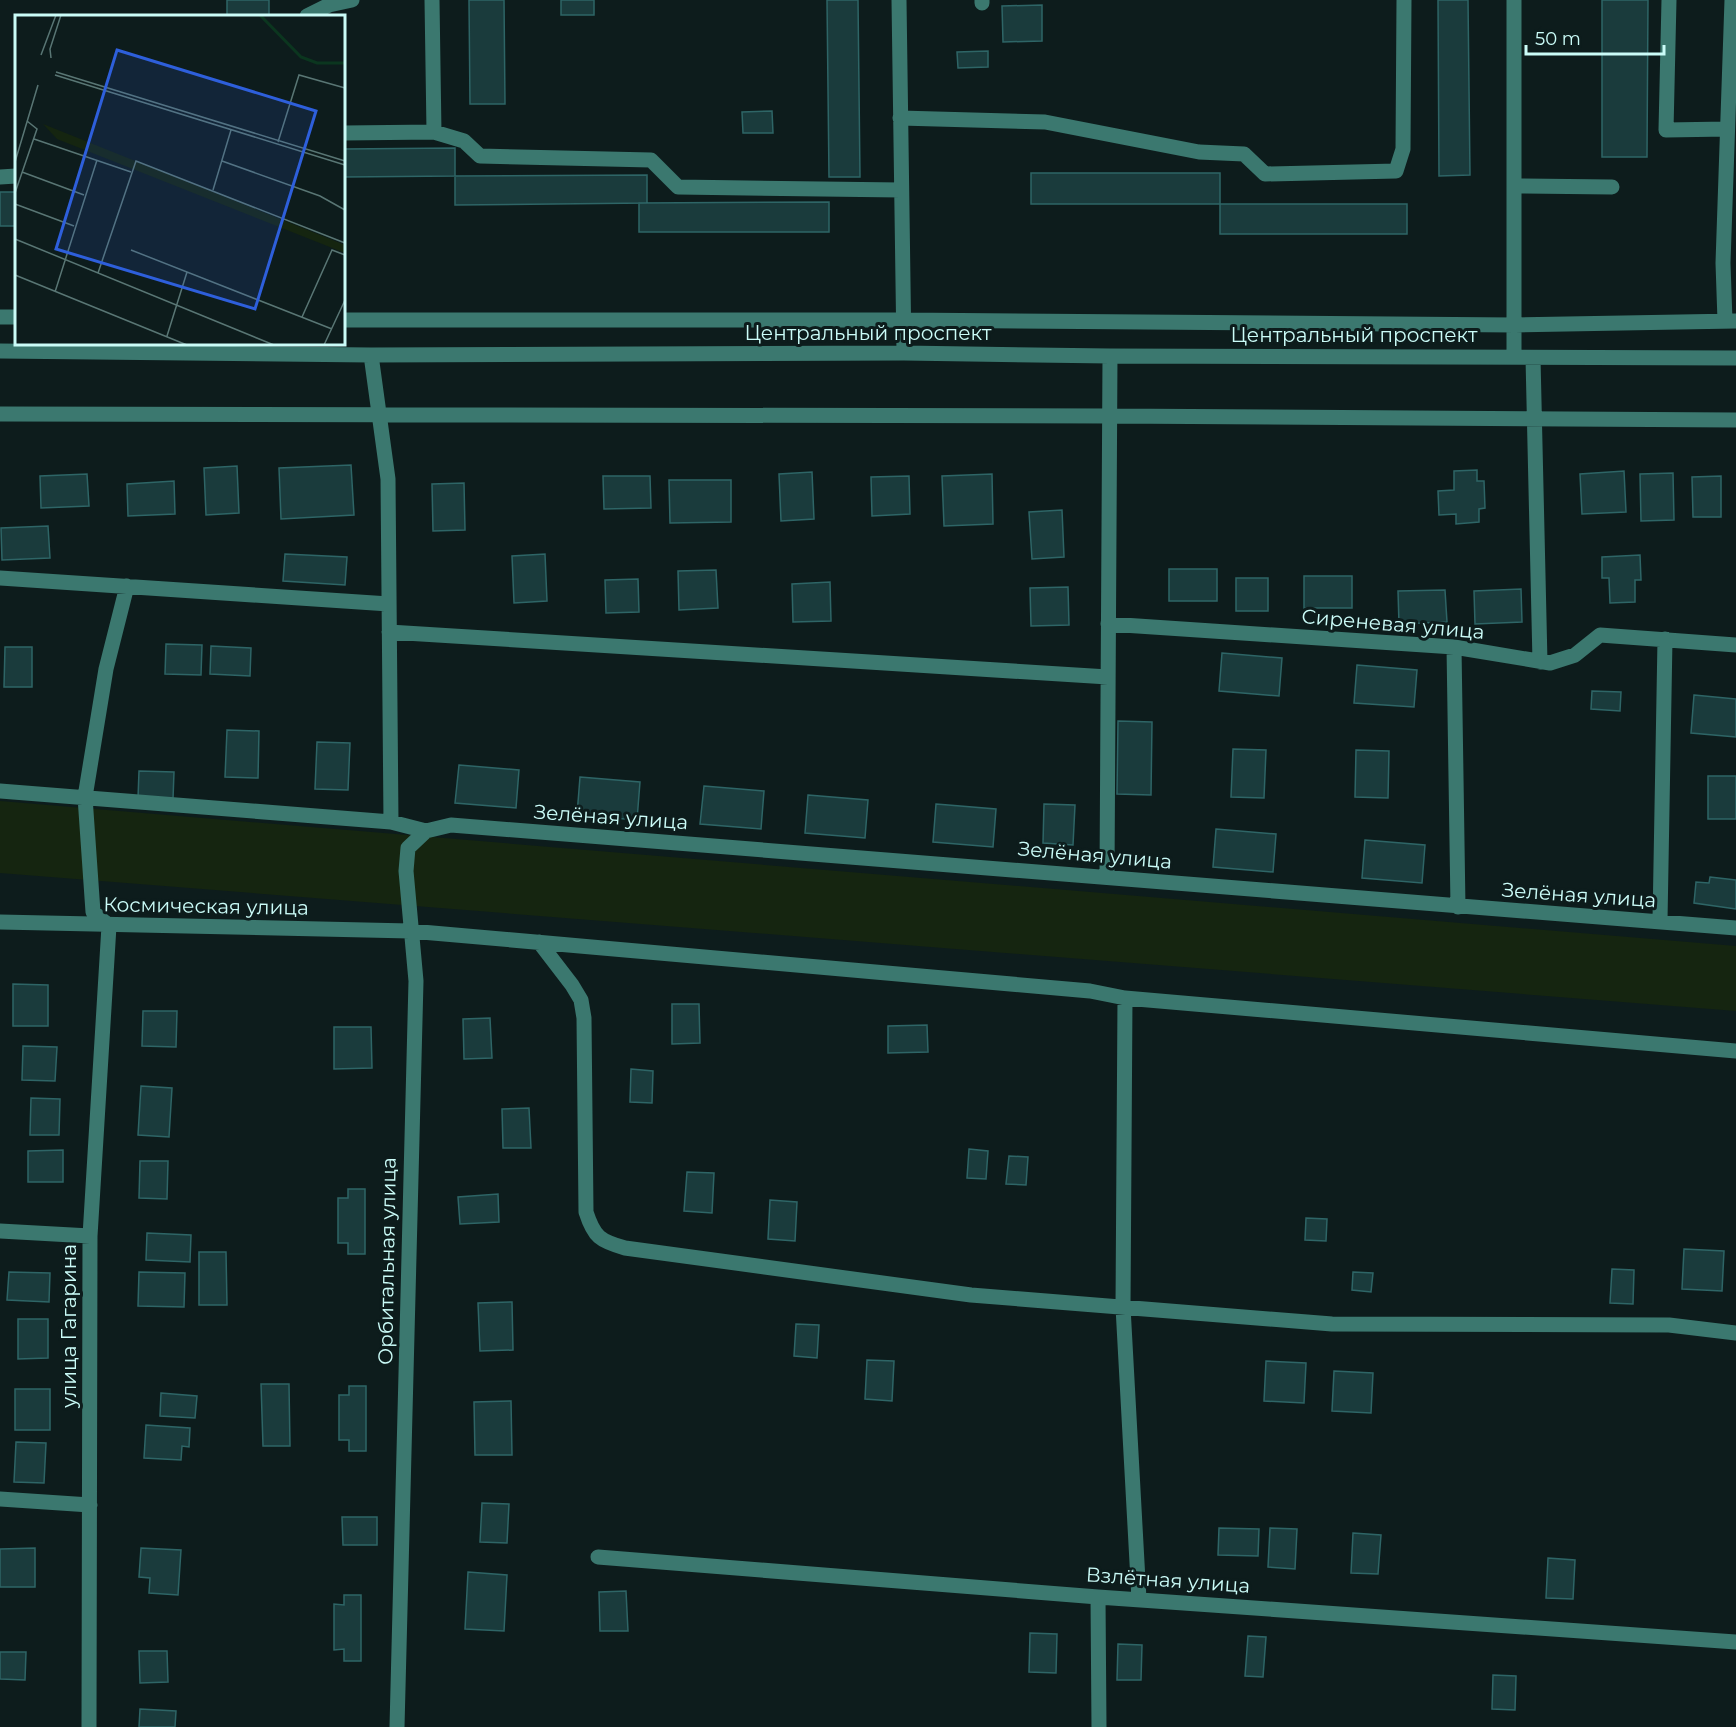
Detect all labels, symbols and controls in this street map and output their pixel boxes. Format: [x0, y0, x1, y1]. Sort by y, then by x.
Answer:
inset map [15, 15, 345, 345]
scale bar [1526, 18, 1664, 56]
text: 50 m [1535, 28, 1581, 50]
street label: Центральный проспект [745, 321, 992, 345]
street label: Центральный проспект [1231, 323, 1478, 347]
street label: Сиреневая улица [1300, 604, 1486, 644]
street label: Зелёная улица [533, 800, 689, 834]
street label: Зелёная улица [1017, 836, 1173, 874]
street label: Зелёная улица [1501, 878, 1657, 912]
street label: Космическая улица [103, 892, 309, 920]
street label: Орбитальная улица [373, 1157, 401, 1365]
street label: улица Гагарина [57, 1244, 81, 1409]
street label: Взлётная улица [1085, 1562, 1251, 1598]

